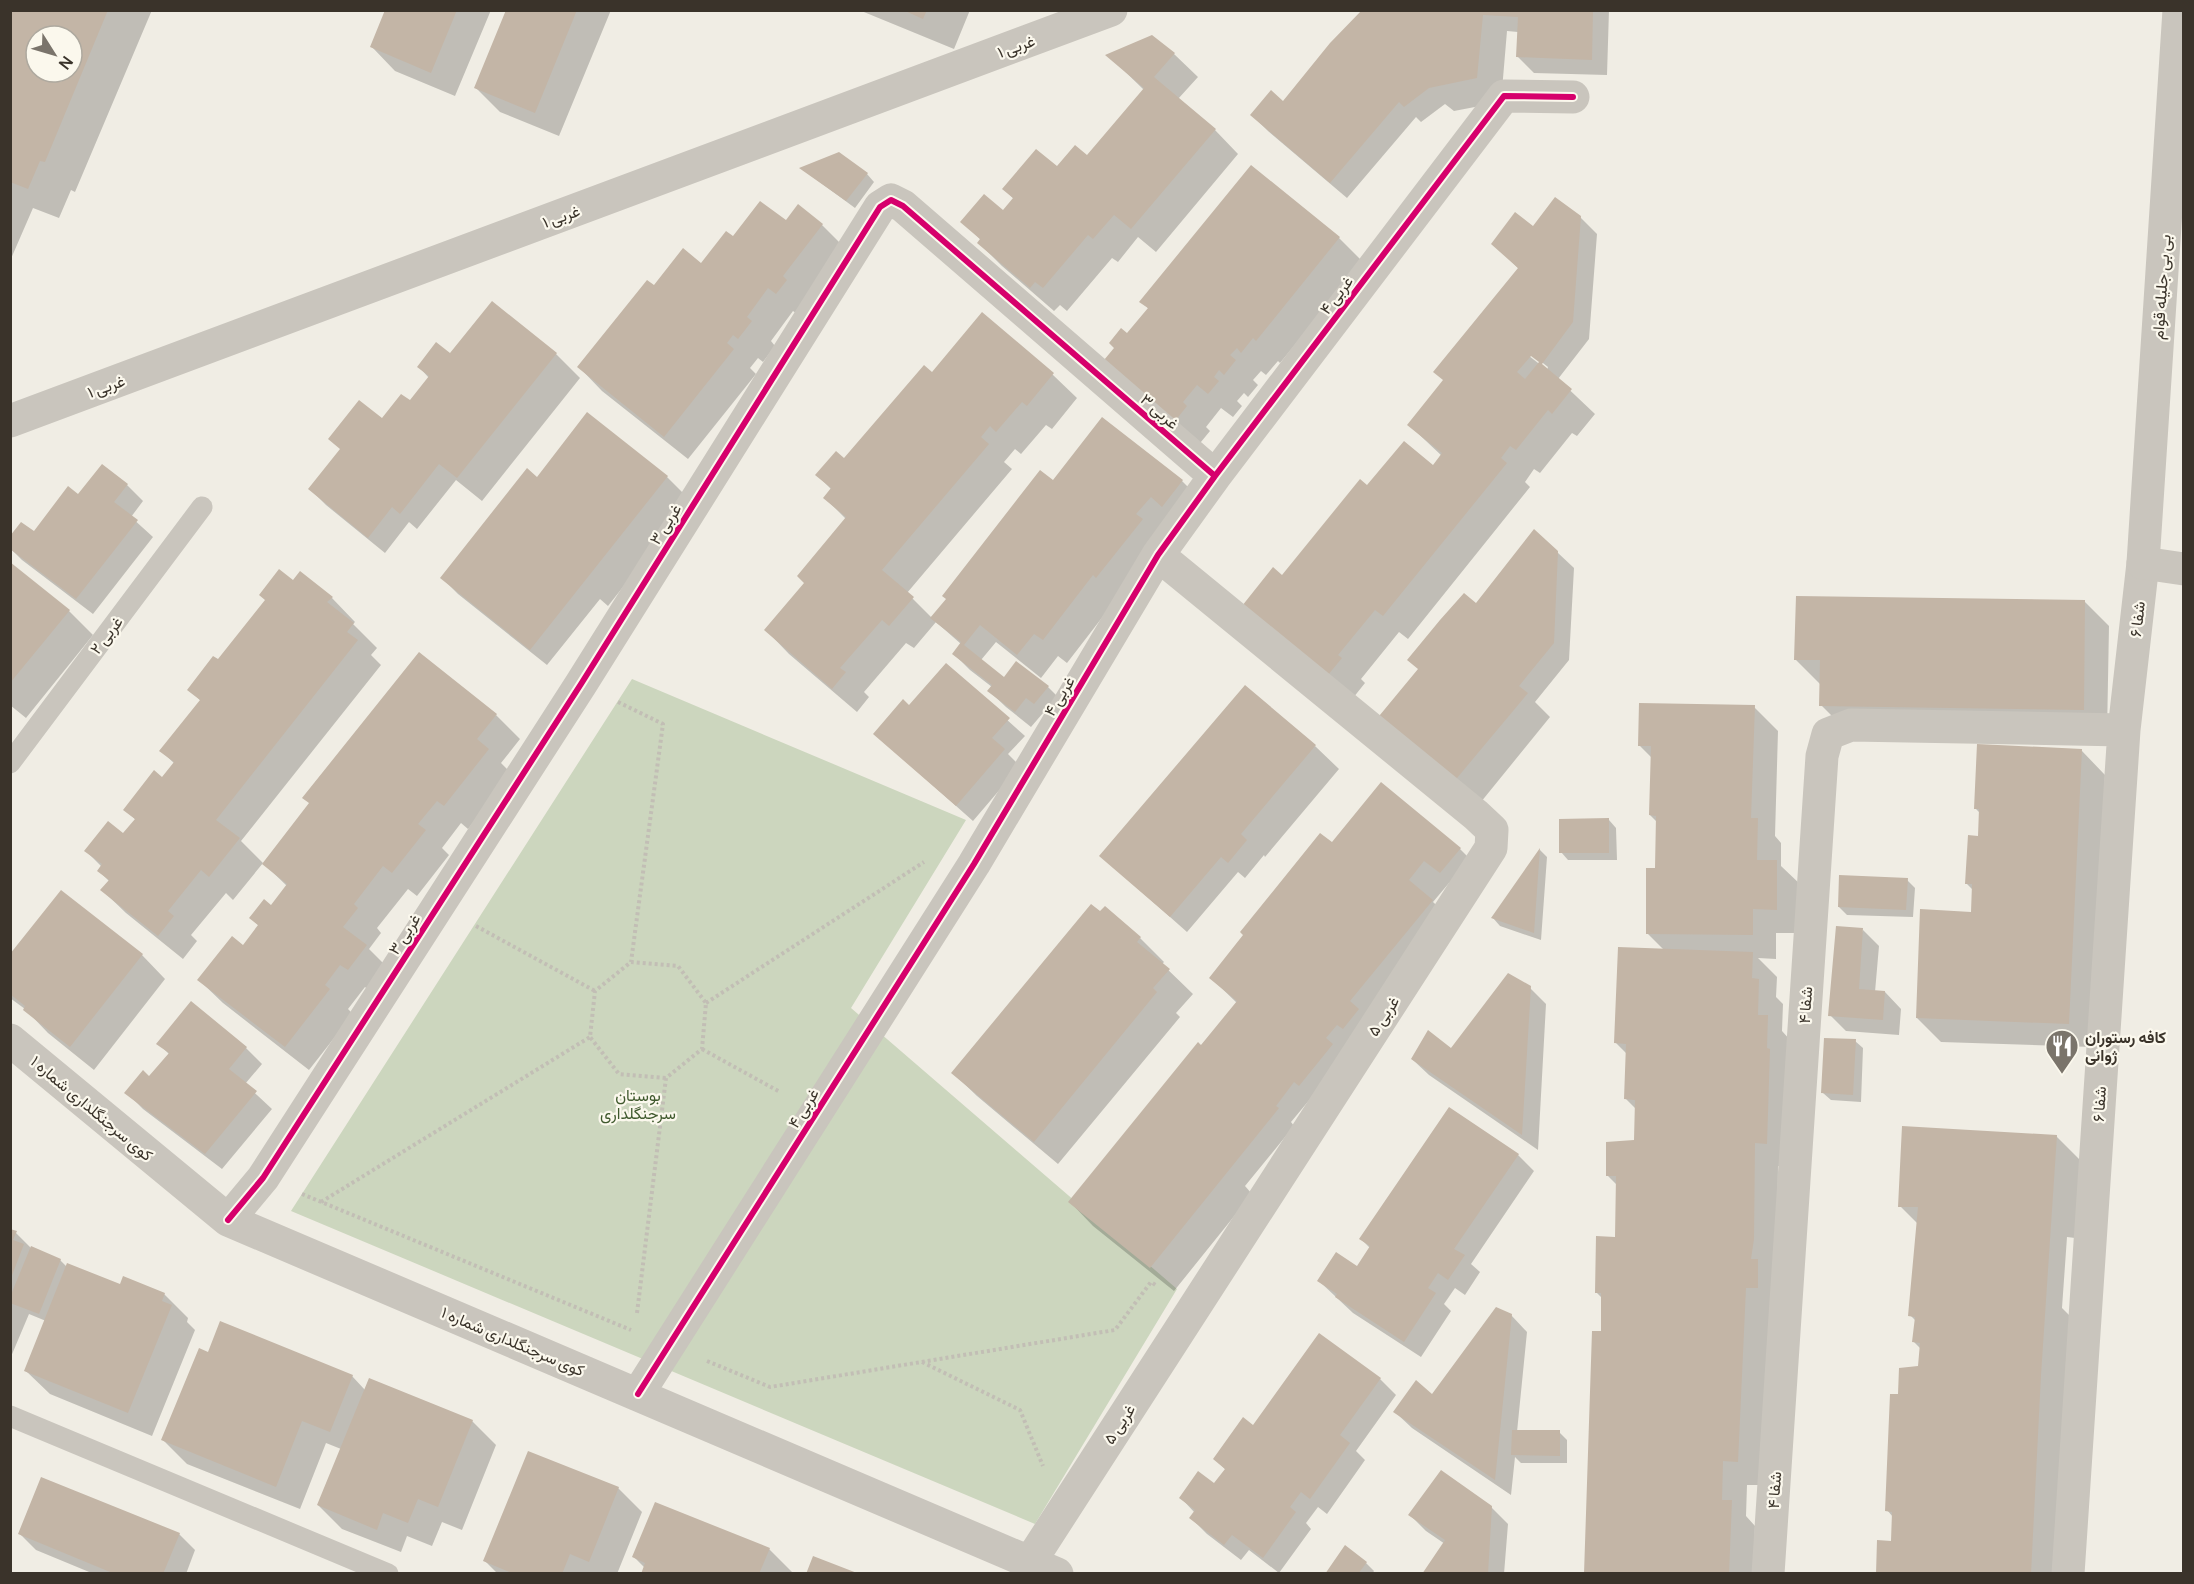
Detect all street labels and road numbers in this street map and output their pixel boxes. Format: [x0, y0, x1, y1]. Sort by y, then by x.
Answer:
street label: غربی ۱ [994, 29, 1038, 63]
street label: غربی ۱ [539, 199, 583, 233]
street label: بی بی جلیله قوام [2146, 234, 2176, 340]
street label: غربی ۴ [1314, 271, 1358, 319]
street label: غربی ۱ [84, 369, 128, 403]
street label: غربی ۳ [1136, 388, 1184, 434]
street label: غربی ۳ [644, 499, 686, 549]
street label: شفا ۶ [2124, 600, 2150, 638]
street label: غربی ۲ [84, 611, 128, 659]
street label: غربی ۴ [1038, 672, 1080, 720]
street label: غربی ۳ [383, 909, 425, 959]
street label: شفا ۴ [1793, 986, 1817, 1024]
street label: غربی ۵ [1362, 992, 1404, 1040]
street label: کوی سرجنگلداری شماره ۱ [26, 1050, 158, 1166]
street label: غربی ۴ [782, 1084, 824, 1132]
street label: شفا ۶ [2087, 1085, 2111, 1123]
street label: کوی سرجنگلداری شماره ۱ [438, 1301, 588, 1381]
street label: غربی ۵ [1098, 1400, 1140, 1448]
street label: شفا ۴ [1762, 1471, 1786, 1509]

